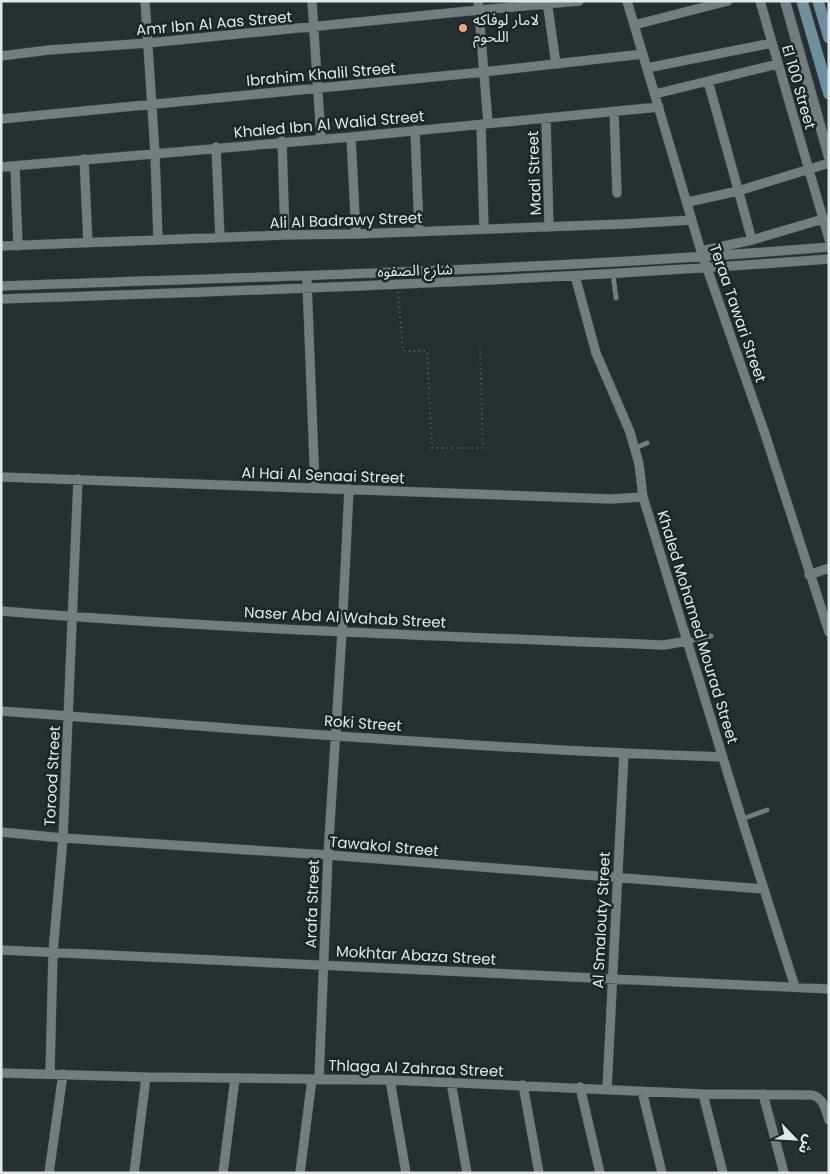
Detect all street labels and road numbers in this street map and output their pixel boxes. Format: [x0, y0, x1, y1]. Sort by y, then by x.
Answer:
street label: Amr Ibn Al Aas Street [135, 6, 293, 40]
street label: El 100 Street [777, 42, 821, 132]
street label: Ibrahim Khalil Street [245, 57, 397, 91]
street label: Khaled Ibn Al Walid Street [233, 105, 425, 143]
street label: Madi Street [522, 130, 546, 216]
street label: Ali Al Badrawy Street [269, 207, 423, 233]
street label: Teraa Tawari Street [704, 241, 772, 385]
street label: شارع الصفوه [377, 258, 453, 284]
street label: Al Hai Al Senaai Street [241, 462, 405, 488]
street label: Khaled Mohamed Mourad Street [652, 508, 744, 746]
street label: Naser Abd Al Wahab Street [243, 601, 447, 633]
street label: Roki Street [323, 710, 403, 736]
street label: Torood Street [39, 725, 65, 827]
street label: Tawakol Street [328, 831, 440, 861]
street label: Al Smalouty Street [587, 851, 615, 989]
street label: Arafa Street [300, 859, 324, 949]
street label: Mokhtar Abaza Street [335, 940, 497, 970]
street label: Thlaga Al Zahraa Street [328, 1054, 504, 1082]

